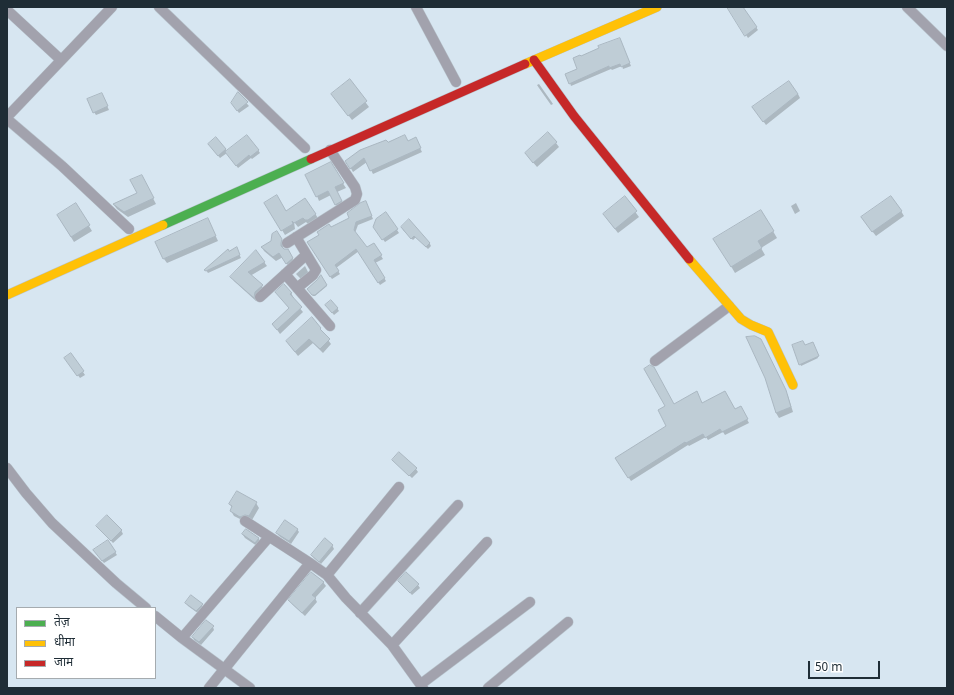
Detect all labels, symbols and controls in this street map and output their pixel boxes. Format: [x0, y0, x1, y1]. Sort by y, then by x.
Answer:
legend [16, 607, 156, 679]
text: तेज़ [54, 615, 70, 631]
text: धीमा [54, 635, 75, 651]
scale bar [810, 653, 882, 679]
text: जाम [54, 655, 73, 671]
text: 50 m [815, 660, 843, 676]

